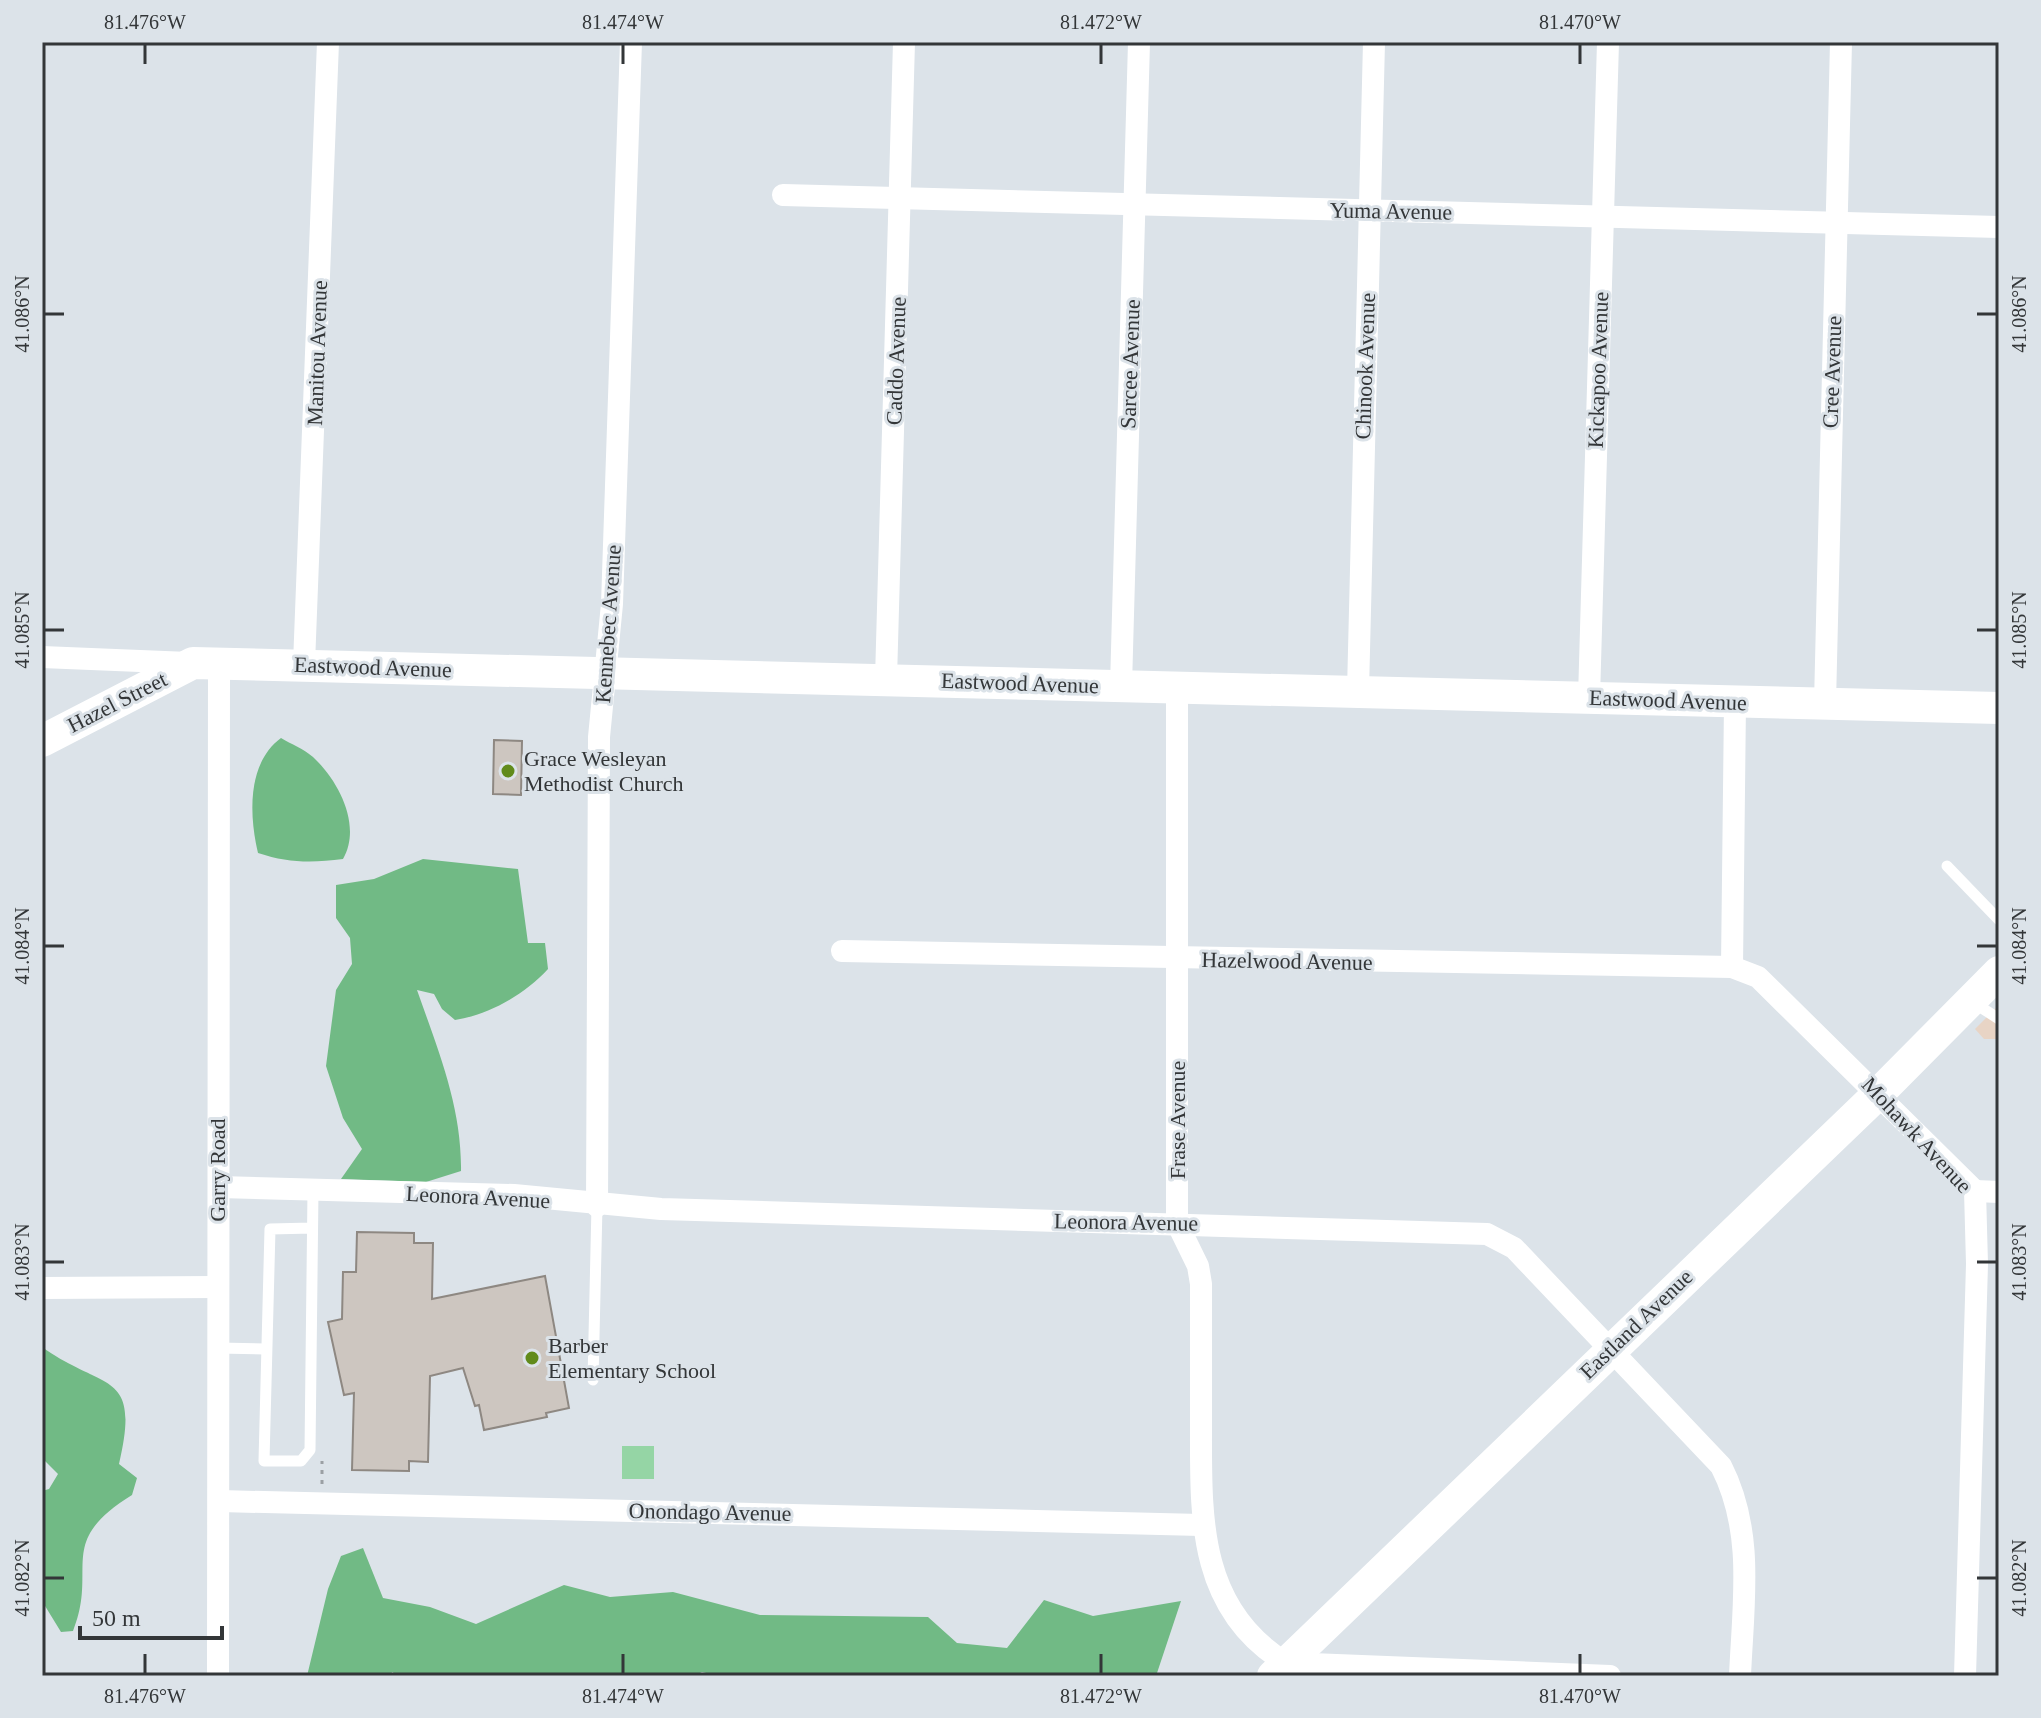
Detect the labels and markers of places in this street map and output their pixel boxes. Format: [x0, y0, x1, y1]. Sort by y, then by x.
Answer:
place label: Grace Wesleyan Methodist Church [524, 746, 684, 796]
marker: Grace Wesleyan Methodist Church [499, 762, 517, 780]
place label: Barber Elementary School [548, 1333, 716, 1383]
marker: Barber Elementary School [523, 1349, 541, 1367]

